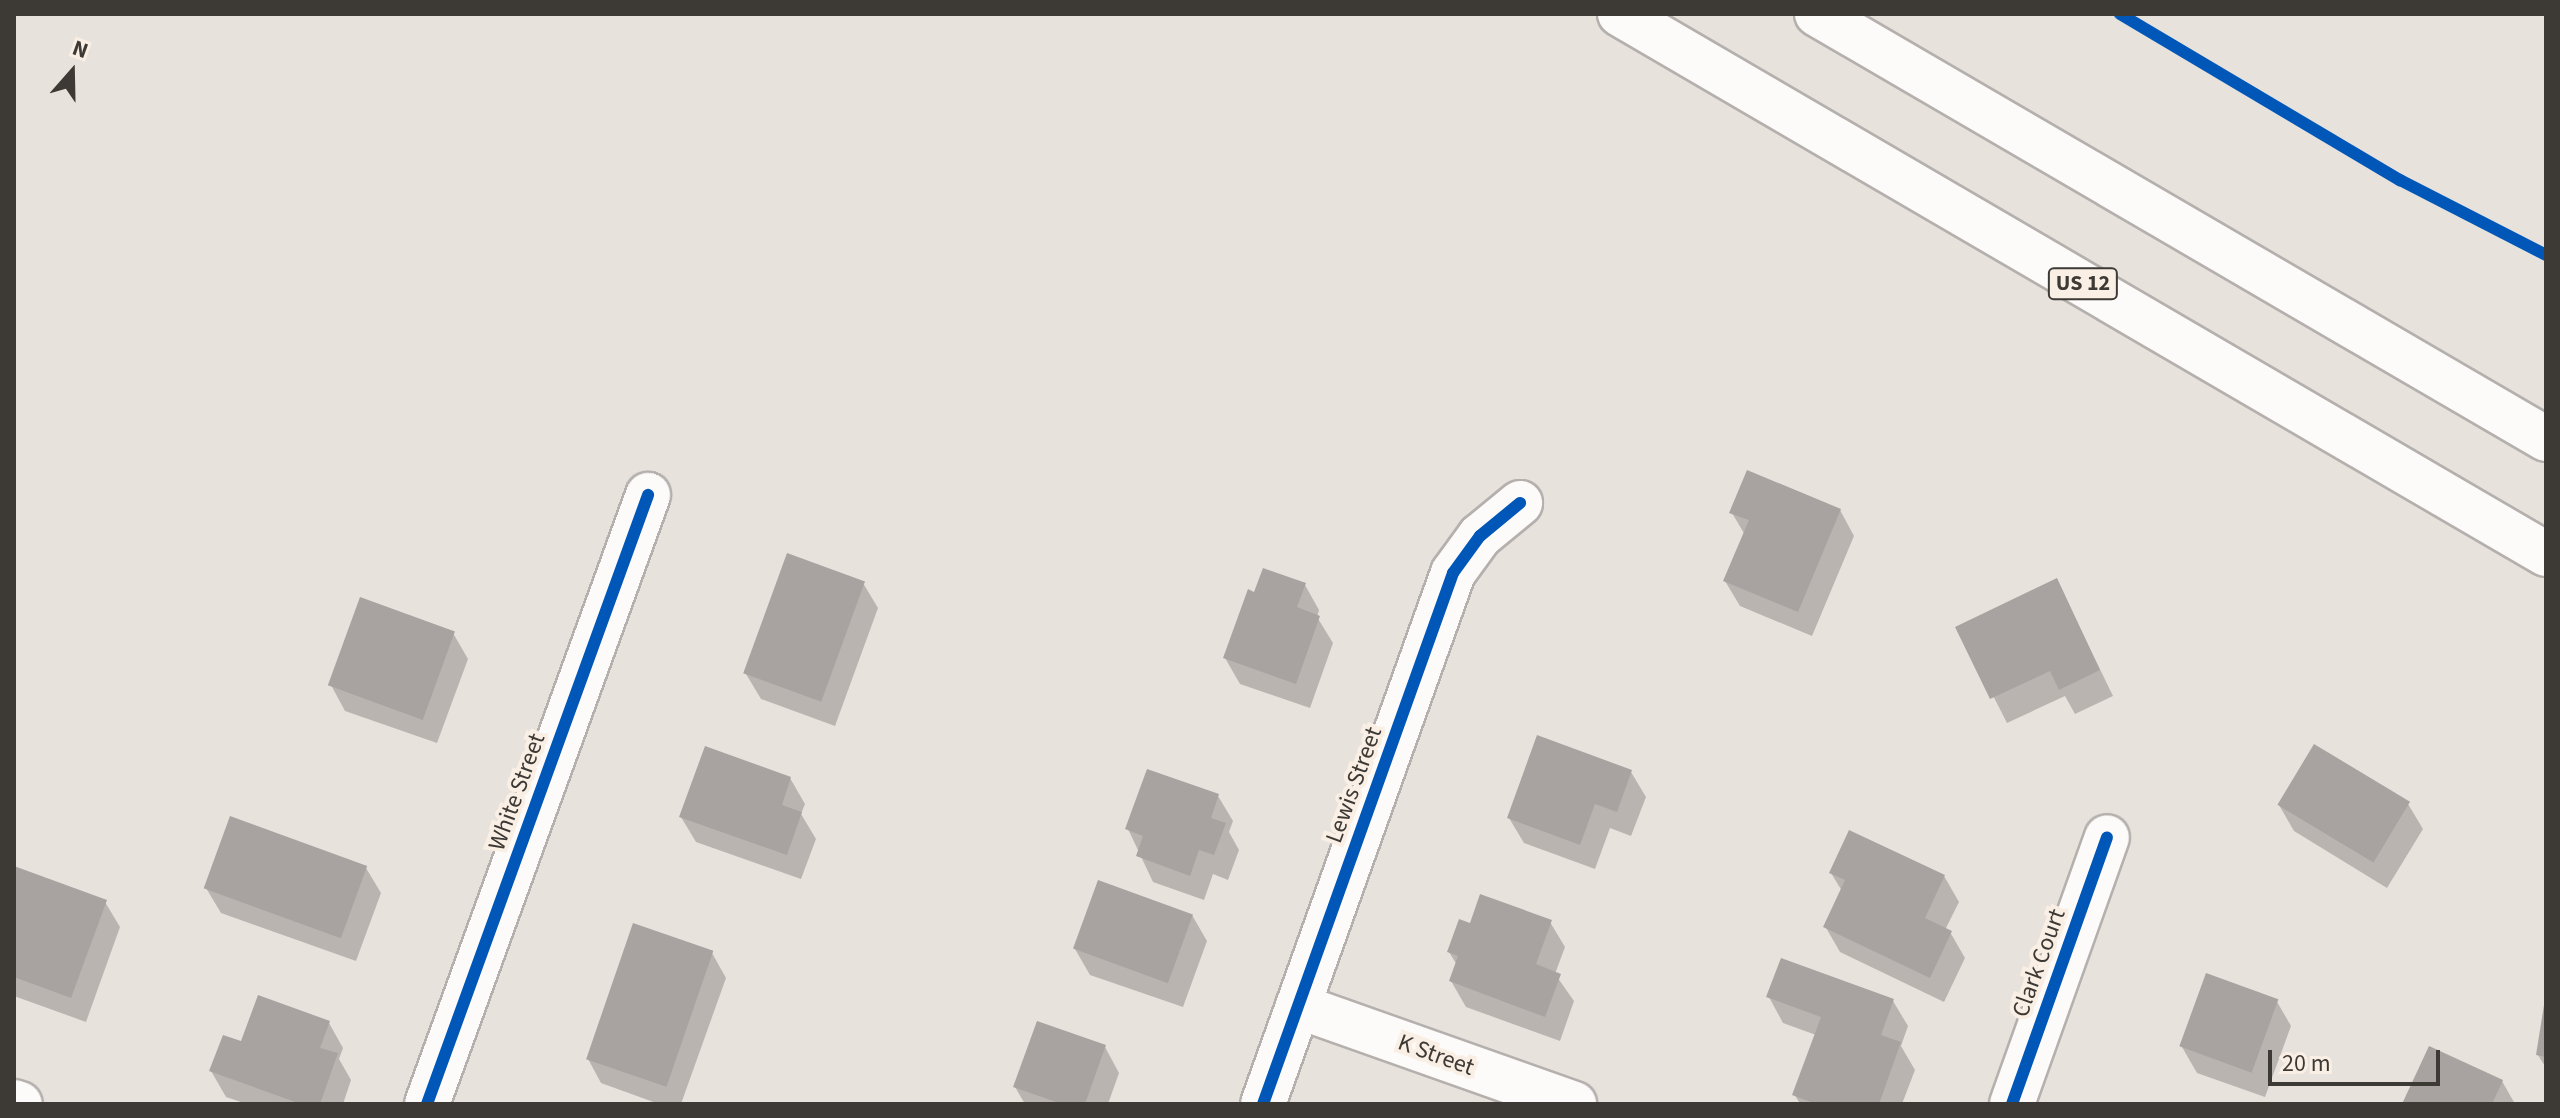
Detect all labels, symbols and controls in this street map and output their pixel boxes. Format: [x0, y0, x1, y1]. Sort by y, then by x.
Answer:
north arrow [32, 32, 112, 112]
text: N [68, 32, 93, 67]
road number: US 12 [2047, 266, 2119, 302]
street label: Lewis Street [1320, 723, 1388, 847]
street label: White Street [483, 730, 551, 854]
street label: Clark Court [2006, 905, 2072, 1021]
street label: K Street [1394, 1028, 1478, 1082]
scale bar [2272, 1034, 2444, 1084]
text: 20 m [2282, 1046, 2331, 1081]

